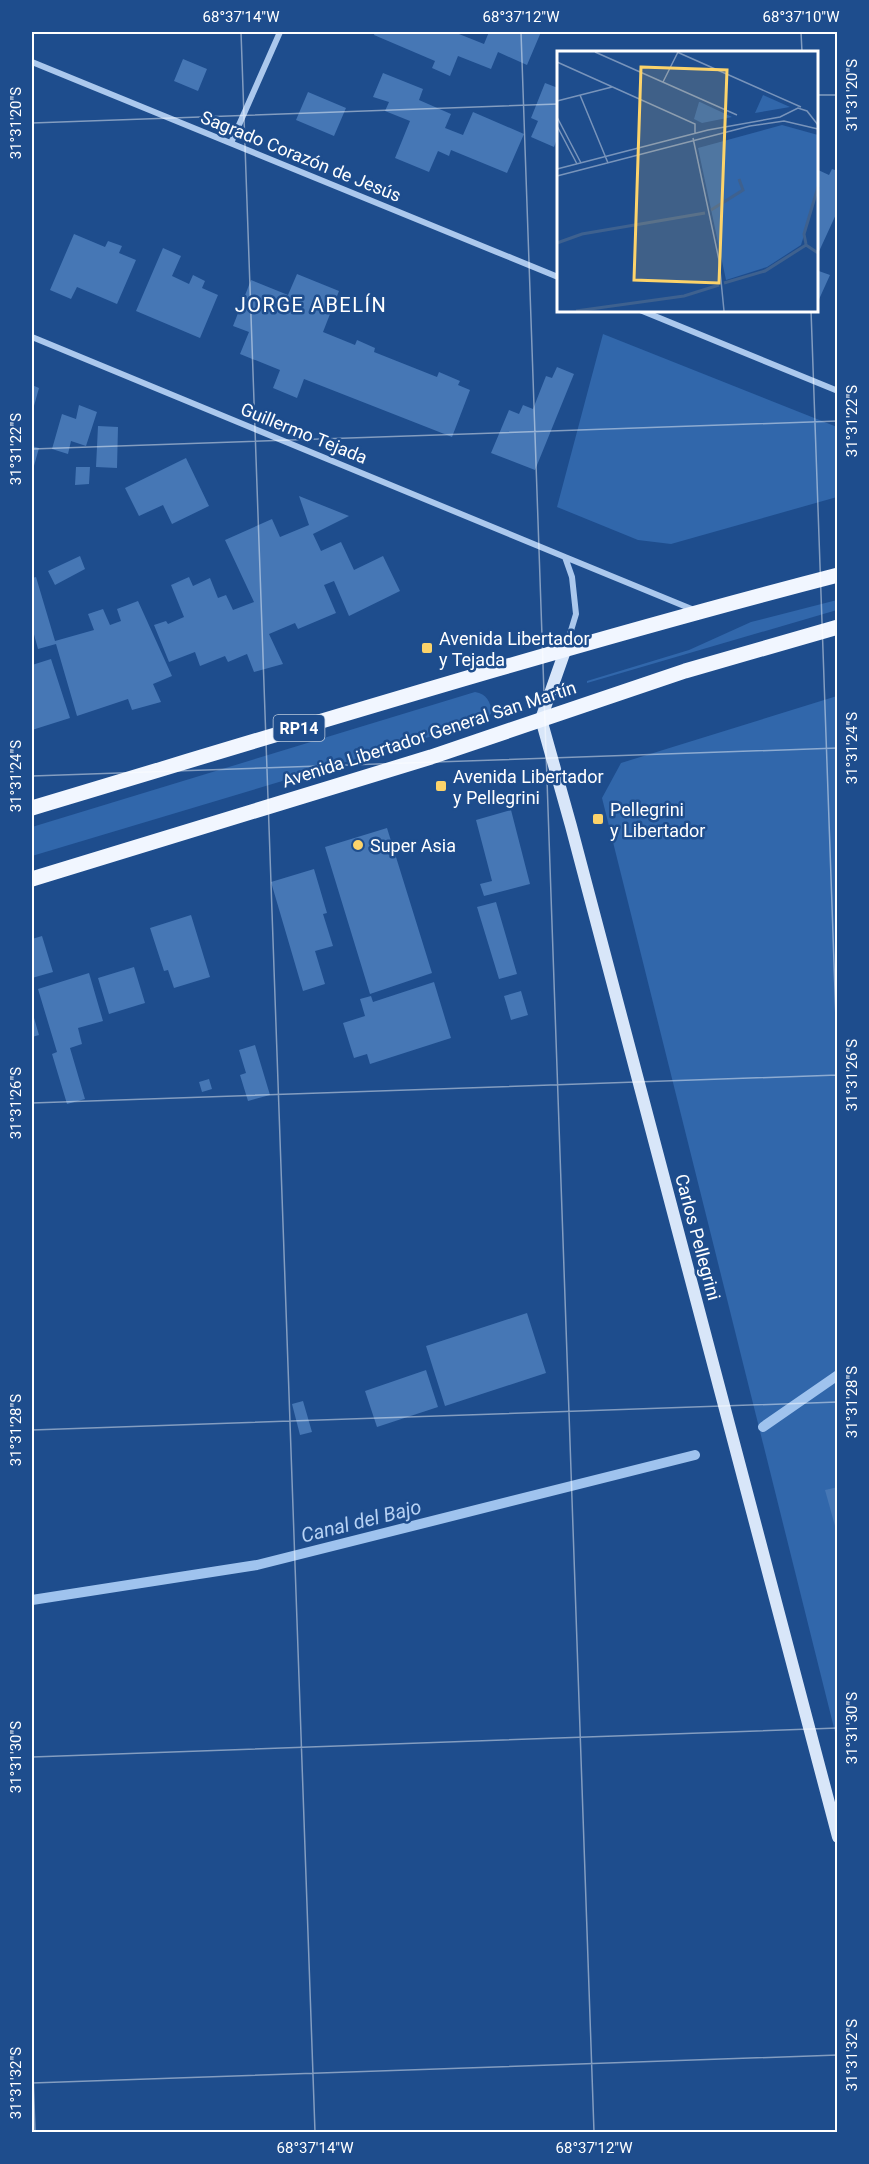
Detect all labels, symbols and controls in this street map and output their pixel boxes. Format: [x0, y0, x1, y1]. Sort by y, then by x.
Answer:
text: 68°37'14"W [203, 8, 279, 26]
text: 68°37'12"W [483, 8, 559, 26]
text: 68°37'10"W [763, 8, 839, 26]
inset map [557, 51, 818, 312]
text: 31°31'20"S [843, 59, 861, 131]
text: 31°31'20"S [7, 87, 25, 159]
street label: Sagrado Corazón de Jesús [198, 106, 404, 206]
district label: JORGE ABELÍN [235, 293, 387, 317]
text: 31°31'22"S [843, 385, 861, 457]
street label: Guillermo Tejada [238, 398, 370, 468]
text: 31°31'22"S [7, 413, 25, 485]
place label: Avenida Libertador y Tejada [439, 628, 590, 670]
marker: Avenida Libertador y Tejada [420, 641, 434, 655]
street label: Avenida Libertador General San Martín [279, 676, 579, 792]
text: 31°31'24"S [843, 712, 861, 784]
road number: RP14 [274, 715, 324, 741]
text: 31°31'24"S [7, 740, 25, 812]
place label: Avenida Libertador y Pellegrini [453, 766, 604, 808]
marker: Avenida Libertador y Pellegrini [434, 779, 448, 793]
place label: Pellegrini y Libertador [610, 799, 705, 841]
marker: Pellegrini y Libertador [591, 812, 605, 826]
place label: Super Asia [370, 835, 456, 856]
marker: Super Asia [351, 838, 365, 852]
text: 31°31'26"S [843, 1039, 861, 1111]
text: 31°31'26"S [7, 1067, 25, 1139]
street label: Carlos Pellegrini [671, 1171, 725, 1303]
text: 31°31'28"S [843, 1366, 861, 1438]
text: 31°31'28"S [7, 1394, 25, 1466]
water label: Canal del Bajo [298, 1494, 424, 1548]
text: 31°31'30"S [843, 1692, 861, 1764]
text: 31°31'30"S [7, 1721, 25, 1793]
text: 31°31'32"S [843, 2019, 861, 2091]
text: 31°31'32"S [7, 2047, 25, 2119]
text: 68°37'14"W [277, 2139, 353, 2157]
text: 68°37'12"W [556, 2139, 632, 2157]

